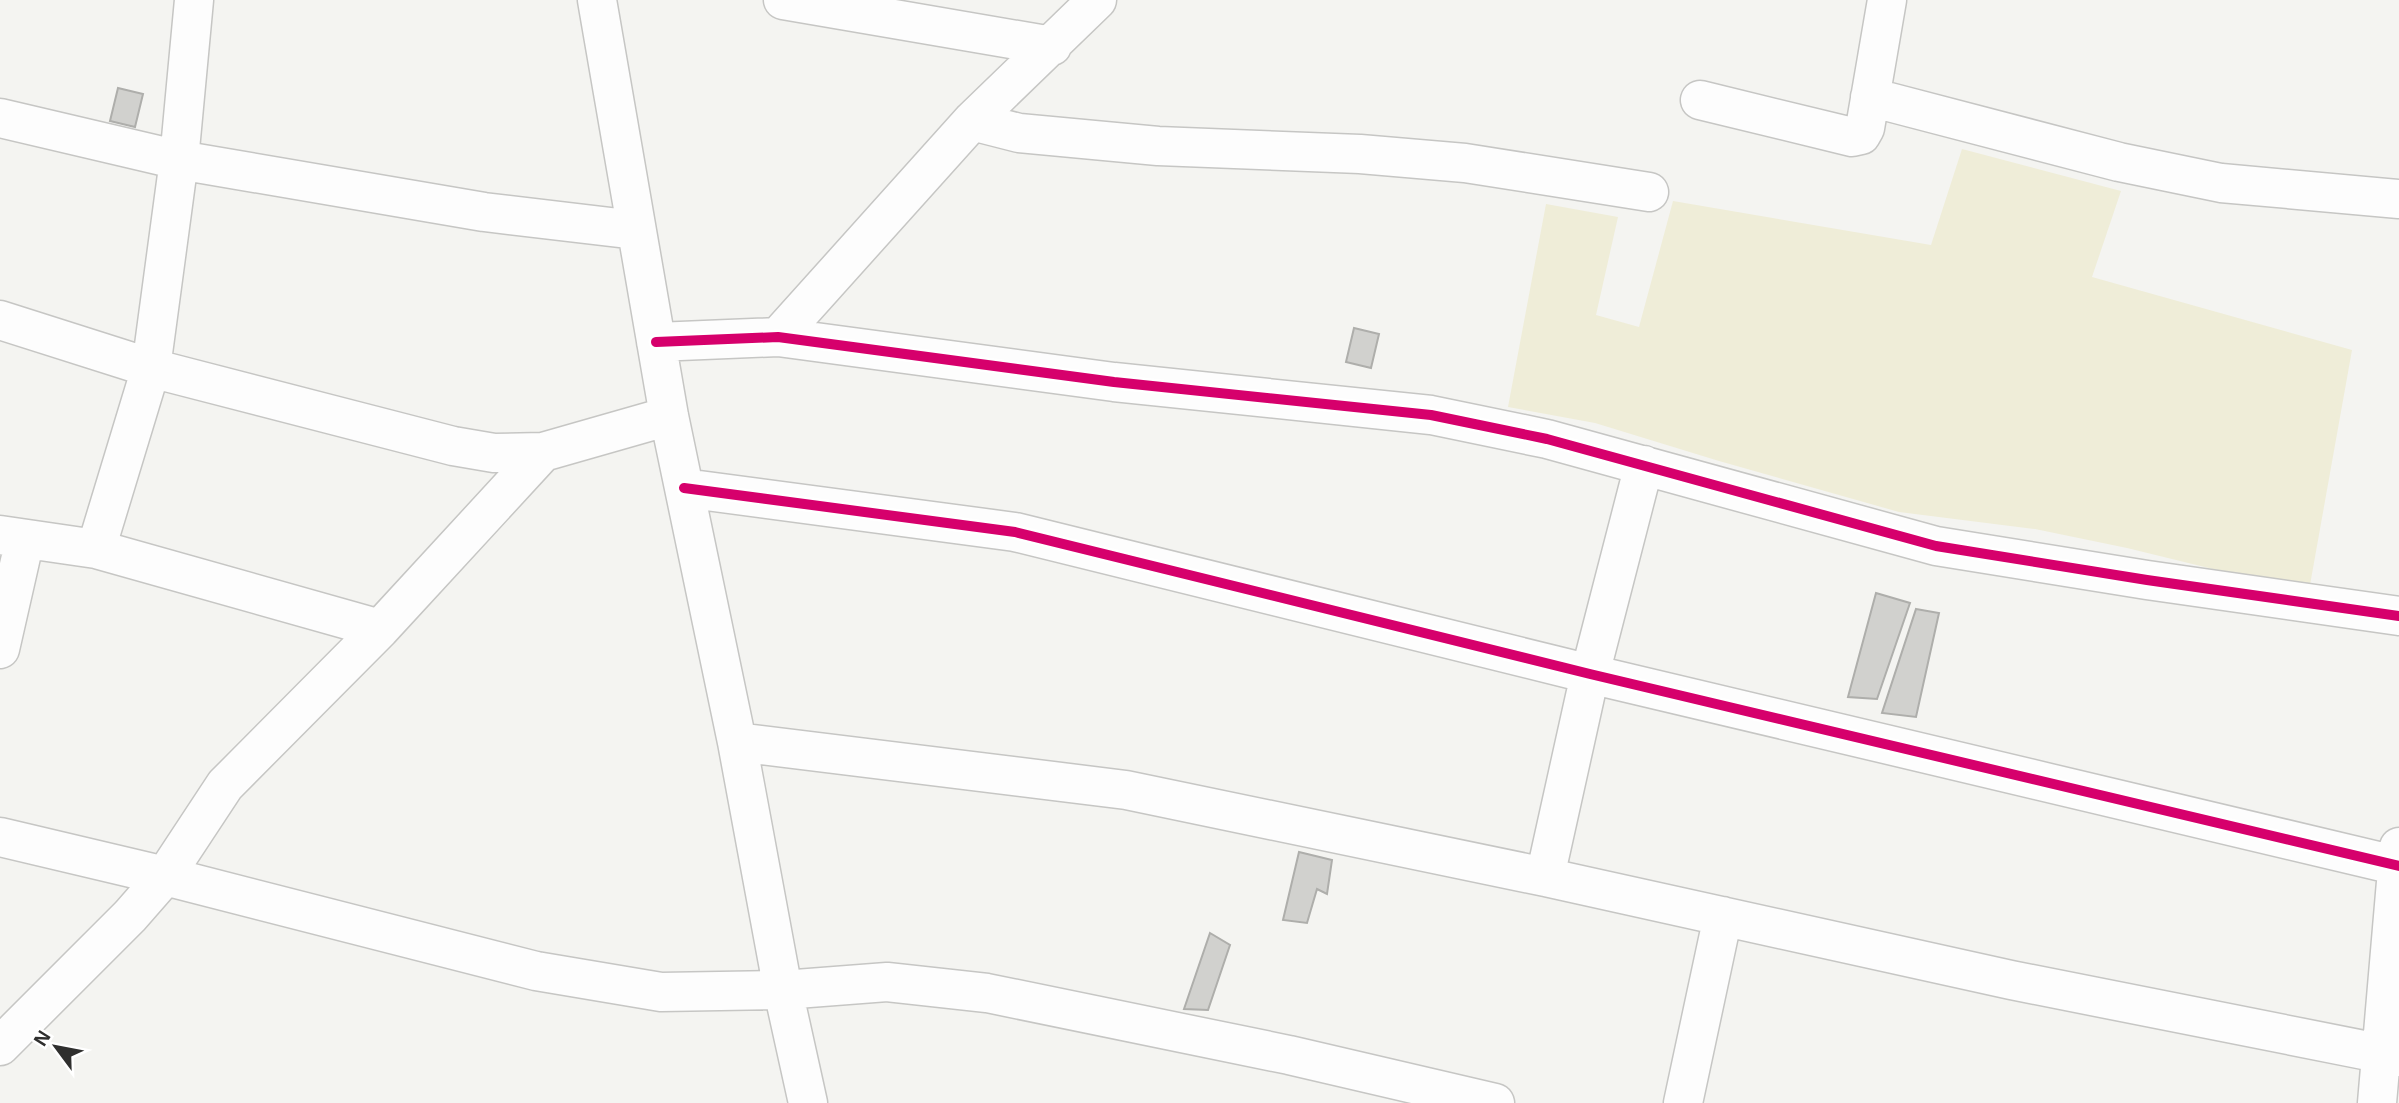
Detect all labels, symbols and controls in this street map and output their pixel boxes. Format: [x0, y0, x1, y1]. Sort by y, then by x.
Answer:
north arrow [21, 1012, 91, 1082]
text: N [29, 1027, 55, 1050]

